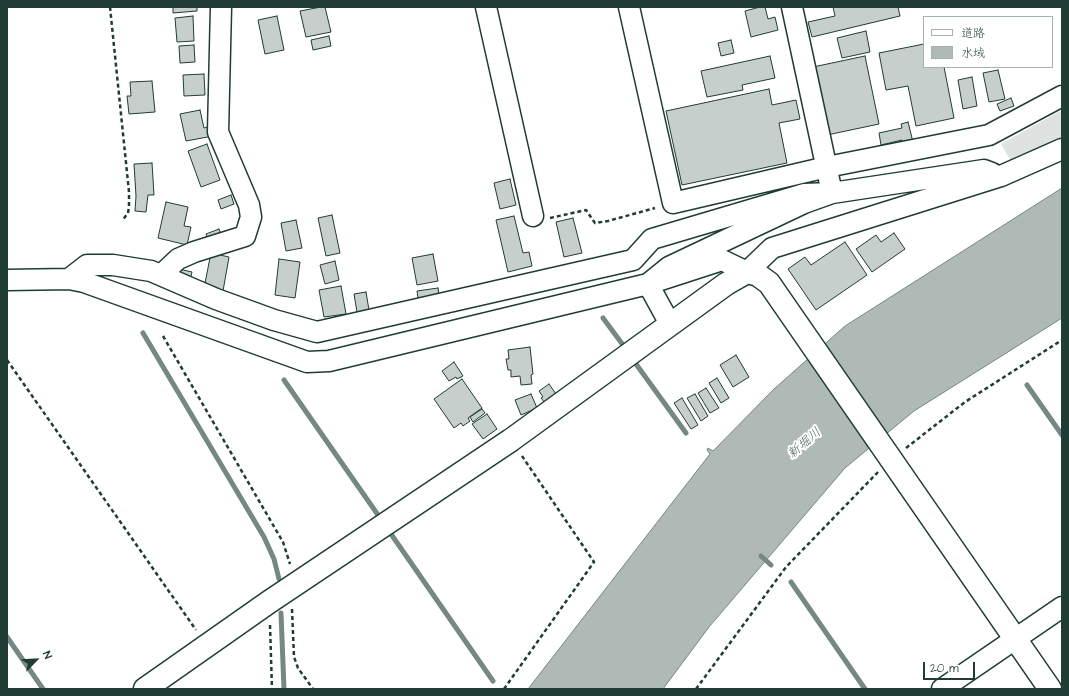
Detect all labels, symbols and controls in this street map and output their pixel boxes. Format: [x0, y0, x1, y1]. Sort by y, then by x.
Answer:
legend [923, 16, 1053, 68]
text: 道路 [961, 25, 985, 42]
text: 水域 [961, 45, 985, 62]
water label: 新堀川 [785, 425, 825, 463]
north arrow [16, 640, 56, 680]
text: N [39, 649, 56, 661]
scale bar [925, 654, 977, 680]
text: 20 m [930, 660, 959, 677]

